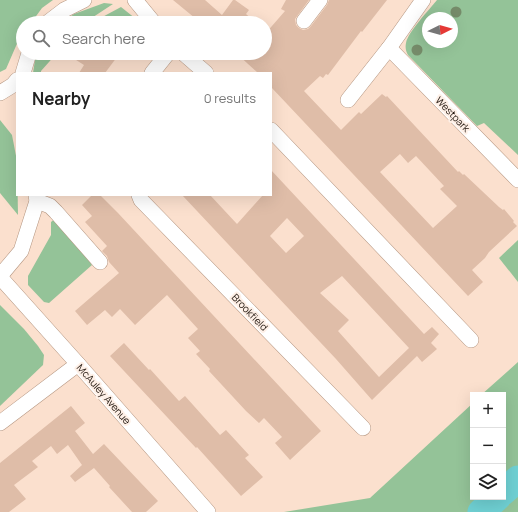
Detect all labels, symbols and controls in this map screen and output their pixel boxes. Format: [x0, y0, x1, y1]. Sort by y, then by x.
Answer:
north arrow [422, 12, 458, 48]
search box [16, 16, 272, 60]
icon: search [30, 27, 52, 49]
text: Search here [62, 28, 145, 49]
text: Nearby [32, 87, 90, 110]
text: 0 results [204, 89, 256, 107]
street label: Westpark [433, 93, 474, 135]
street label: Brookfield [229, 290, 271, 334]
street label: McAuley Avenue [74, 361, 134, 427]
map controls [470, 392, 506, 500]
button: + [470, 392, 506, 428]
button: − [470, 428, 506, 464]
button: layers [470, 464, 506, 500]

